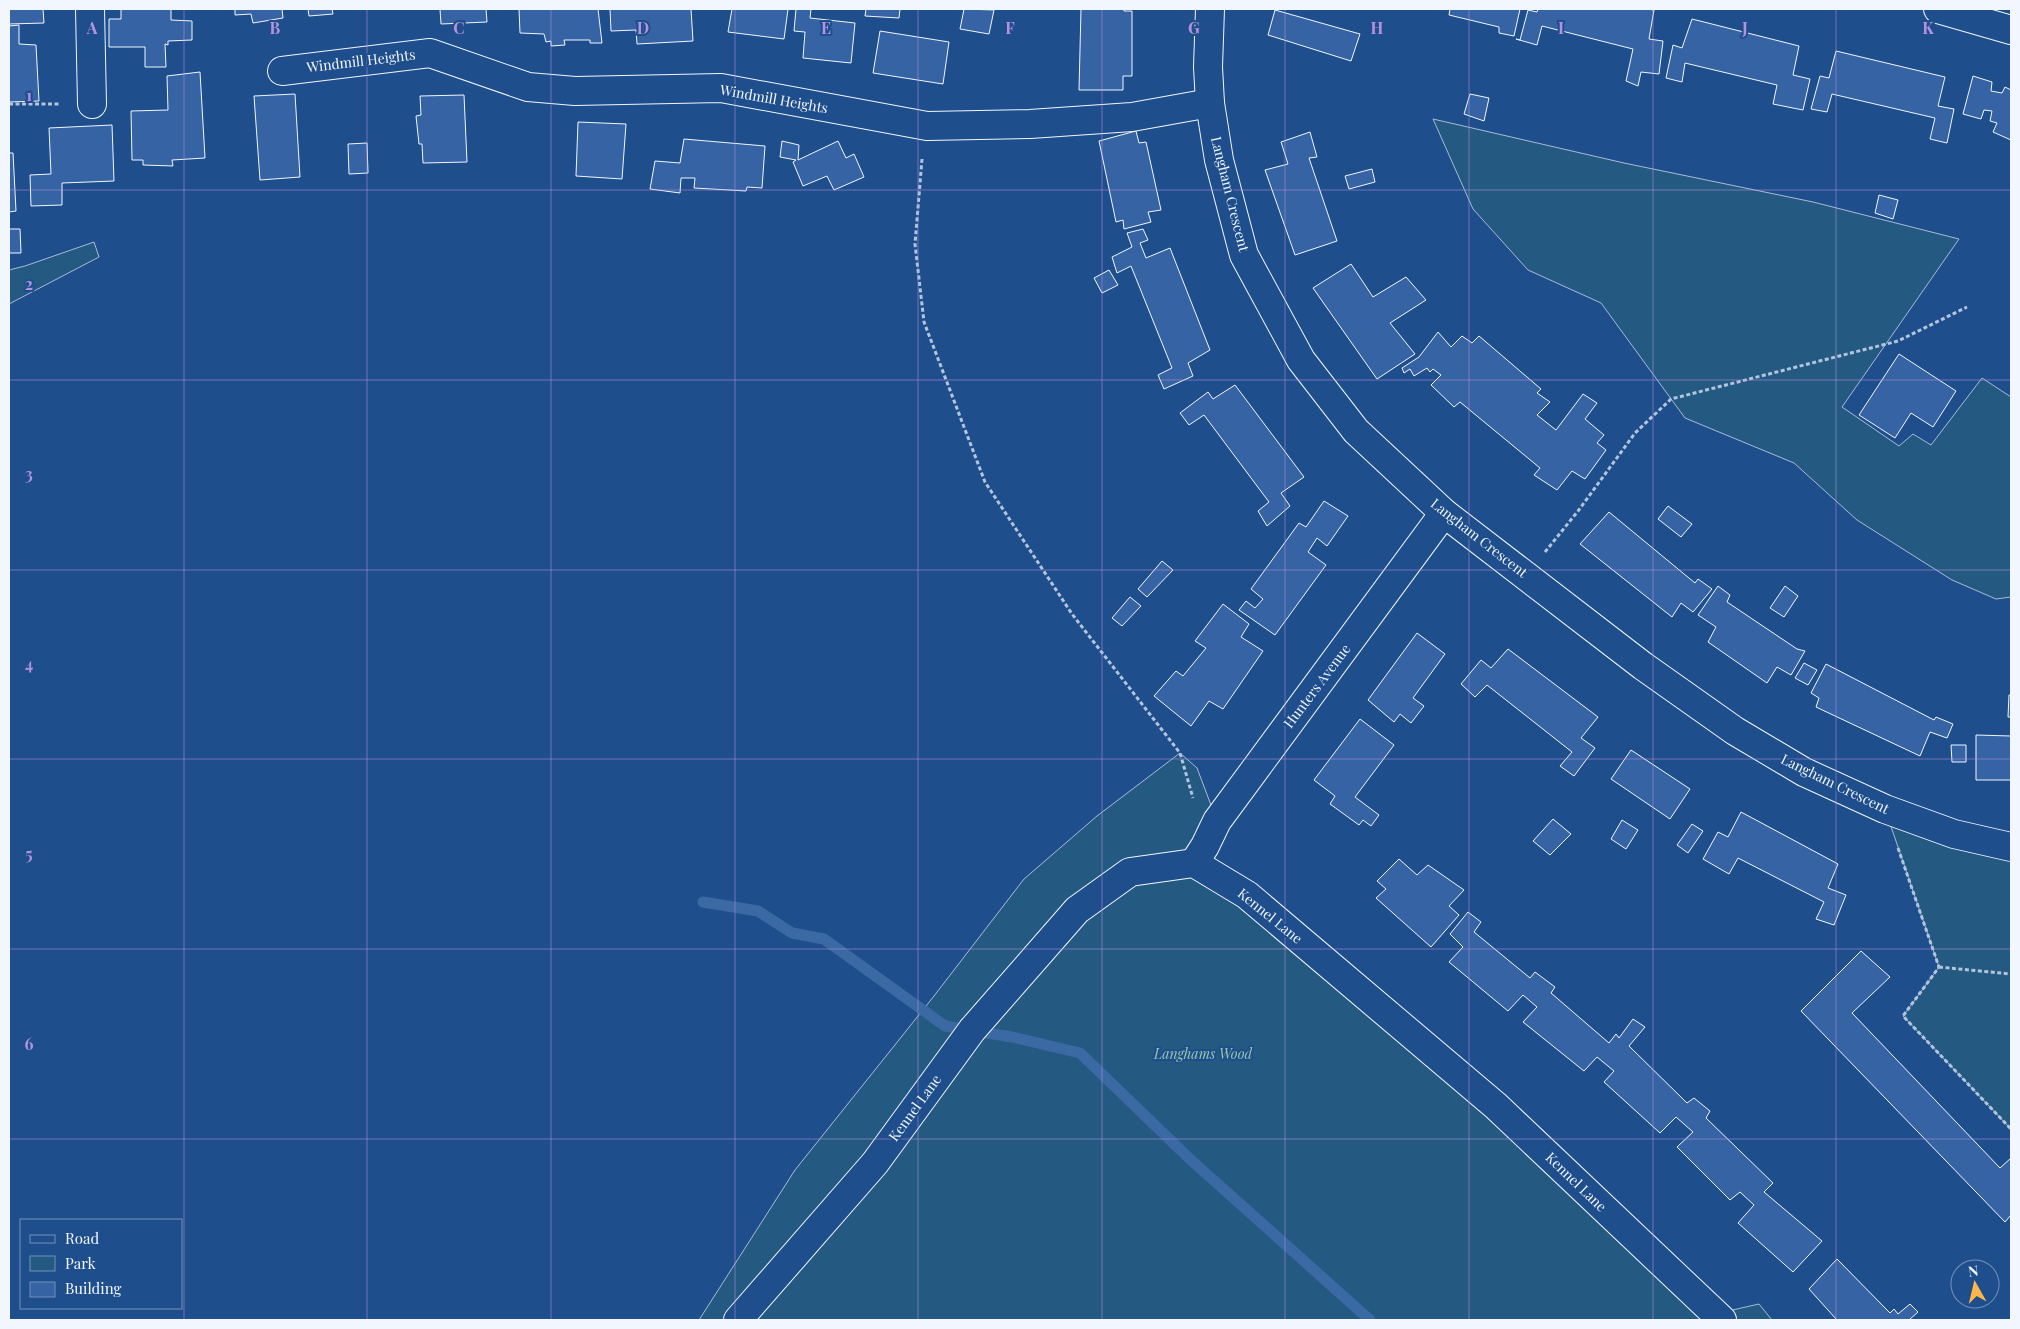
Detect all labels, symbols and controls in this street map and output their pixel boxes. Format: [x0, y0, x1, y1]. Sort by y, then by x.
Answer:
text: A [86, 17, 98, 38]
text: B [270, 17, 281, 38]
text: C [453, 17, 465, 38]
text: D [637, 17, 649, 38]
text: E [821, 17, 831, 38]
text: F [1005, 17, 1015, 38]
text: G [1188, 17, 1200, 38]
text: H [1371, 17, 1384, 38]
text: I [1558, 17, 1564, 38]
text: J [1741, 17, 1748, 38]
text: K [1922, 17, 1934, 38]
street label: Windmill Heights [305, 44, 416, 77]
street label: Windmill Heights [718, 79, 830, 117]
text: 1 [26, 84, 32, 105]
street label: Langham Crescent [1207, 134, 1254, 254]
text: 2 [25, 273, 33, 294]
text: 3 [25, 463, 33, 484]
street label: Langham Crescent [1427, 494, 1532, 582]
street label: Hunters Avenue [1279, 640, 1354, 732]
text: 4 [25, 653, 33, 674]
street label: Langham Crescent [1778, 749, 1893, 818]
text: 5 [25, 843, 33, 864]
street label: Kennel Lane [1234, 884, 1307, 948]
text: 6 [25, 1033, 34, 1054]
park label: Langhams Wood [1153, 1044, 1252, 1063]
street label: Kennel Lane [884, 1070, 945, 1145]
street label: Kennel Lane [1542, 1148, 1611, 1216]
legend [20, 1219, 182, 1309]
text: Road [65, 1228, 99, 1248]
text: Park [65, 1253, 97, 1273]
north arrow [1950, 1259, 2000, 1309]
text: N [1967, 1261, 1979, 1281]
text: Building [65, 1278, 122, 1298]

